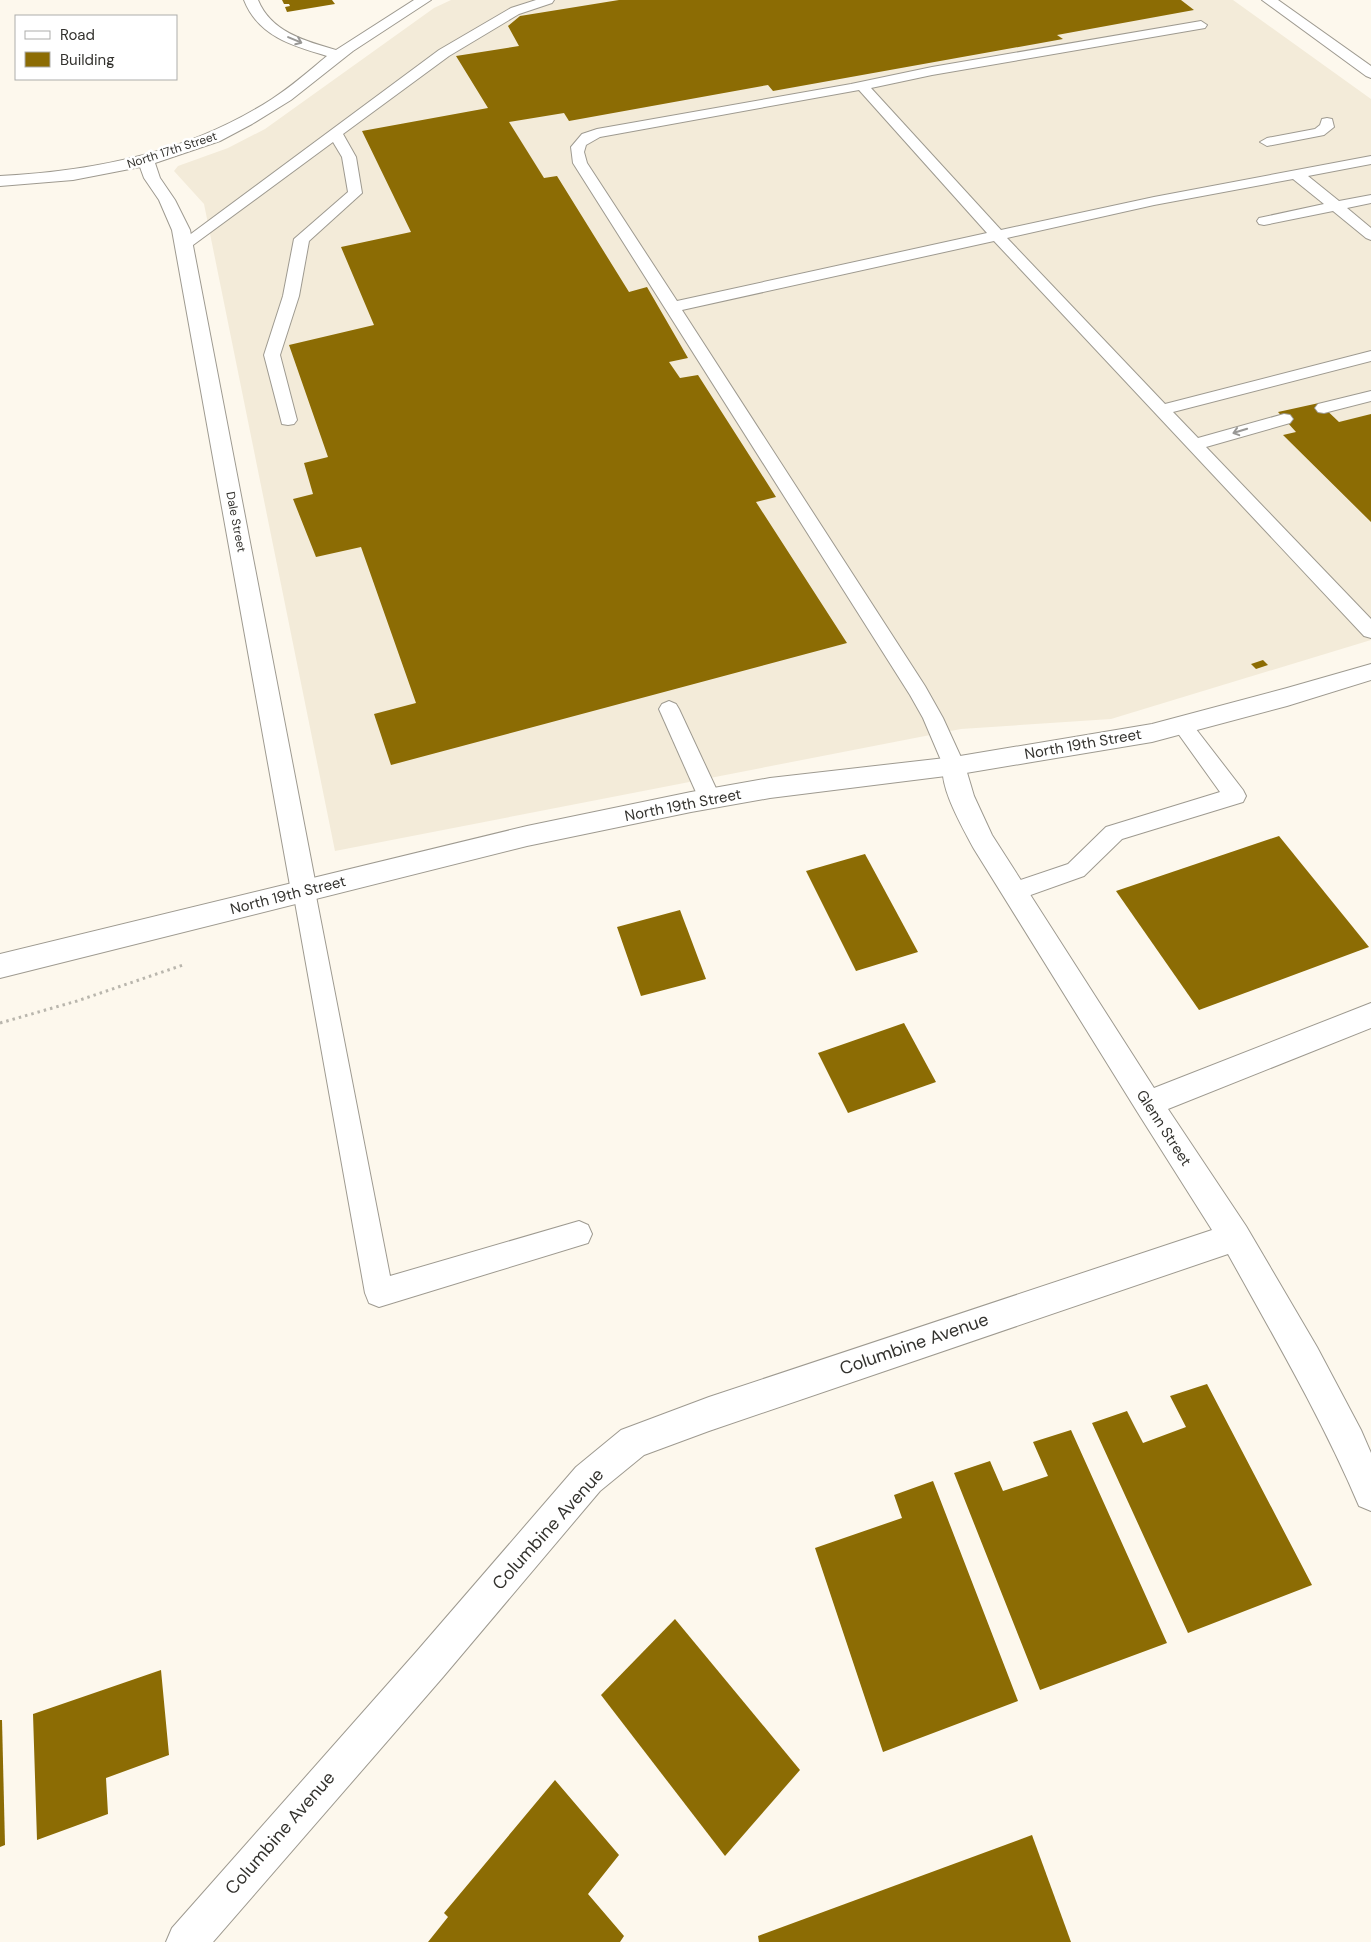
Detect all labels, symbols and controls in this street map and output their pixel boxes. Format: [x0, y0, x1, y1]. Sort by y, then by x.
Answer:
legend [15, 15, 178, 80]
text: Road [60, 25, 95, 45]
one-way arrow [287, 36, 302, 46]
text: Building [60, 50, 115, 70]
street label: North 17th Street [125, 128, 219, 172]
one-way arrow [1232, 427, 1248, 437]
street label: Dale Street [222, 490, 250, 554]
street label: North 19th Street [1023, 724, 1143, 764]
street label: North 19th Street [623, 784, 743, 826]
street label: North 19th Street [228, 871, 348, 919]
street label: Glenn Street [1132, 1086, 1196, 1170]
street label: Columbine Avenue [836, 1307, 992, 1381]
street label: Columbine Avenue [487, 1463, 609, 1595]
street label: Columbine Avenue [220, 1766, 340, 1900]

